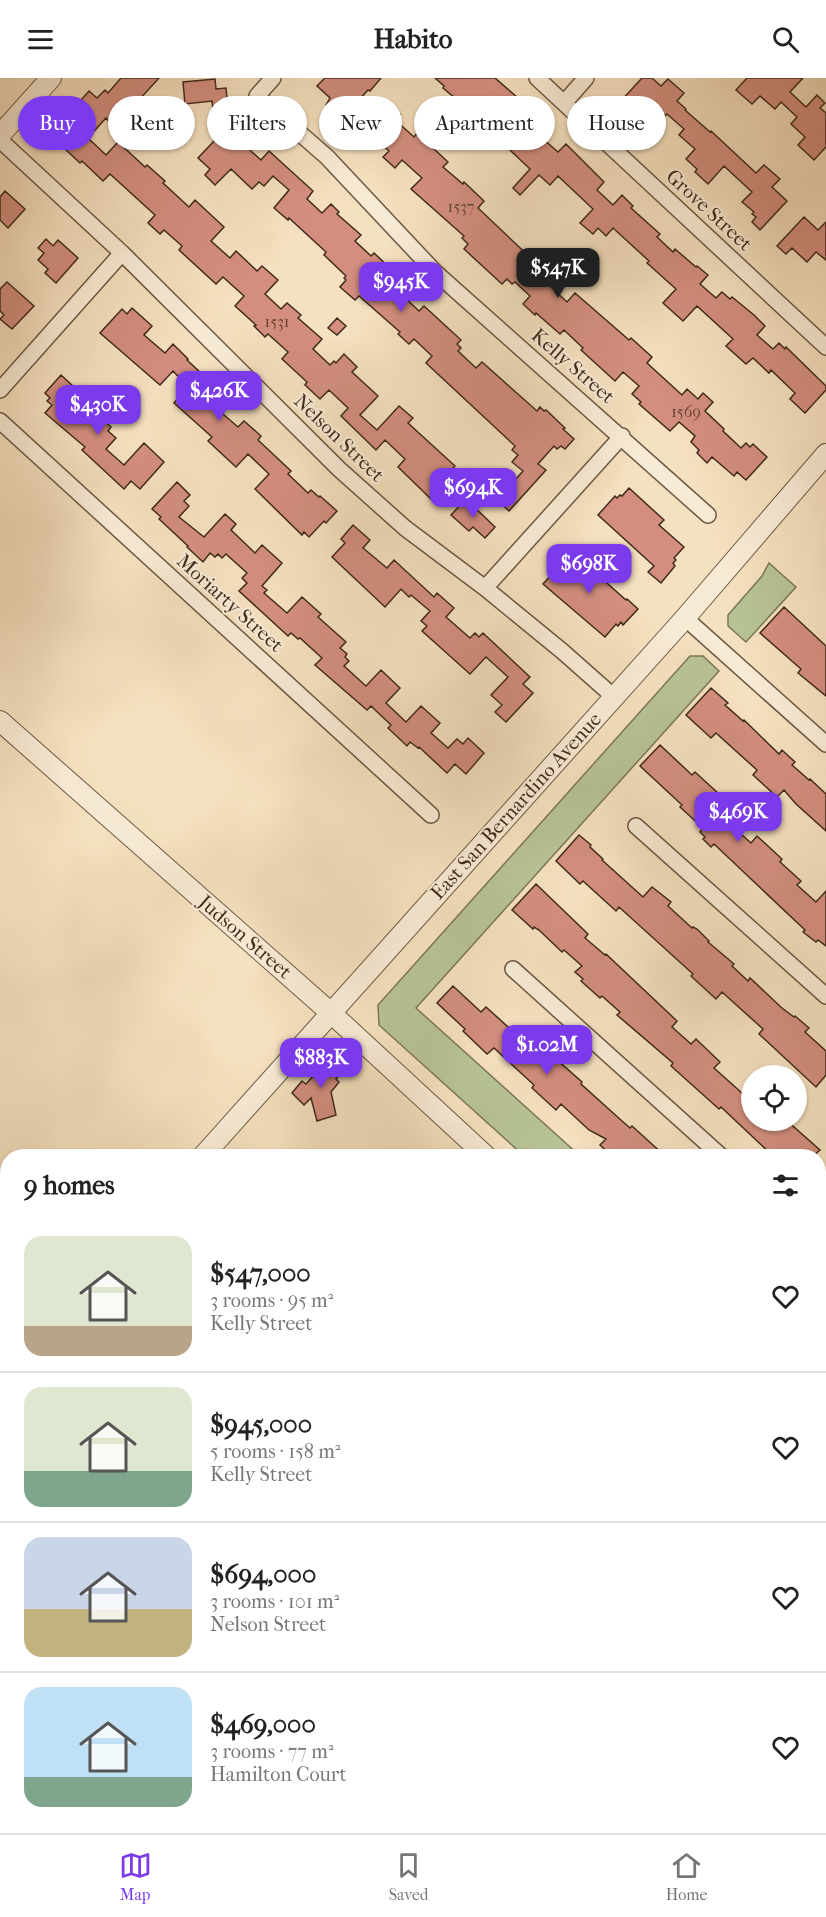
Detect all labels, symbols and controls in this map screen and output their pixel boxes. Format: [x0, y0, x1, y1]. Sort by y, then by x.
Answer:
icon: menu [24, 23, 57, 56]
text: Habito [374, 23, 452, 55]
icon: search [769, 23, 802, 56]
chip: Buy [18, 96, 96, 150]
chip: Rent [108, 96, 195, 150]
chip: Filters [207, 96, 307, 150]
chip: New [319, 96, 402, 150]
chip: Apartment [414, 96, 555, 150]
chip: House [567, 96, 666, 150]
street label: Grove Street [661, 164, 757, 256]
house number: 1537 [448, 197, 475, 216]
pin: $547K [516, 248, 600, 299]
text: $547K [530, 256, 586, 279]
pin: $945K [359, 262, 443, 313]
text: $945K [373, 270, 429, 293]
house number: 1531 [265, 312, 289, 331]
street label: Kelly Street [527, 324, 619, 408]
pin: $426K [177, 371, 261, 422]
text: $426K [190, 379, 248, 402]
pin: $430K [56, 385, 140, 436]
street label: Nelson Street [289, 389, 389, 487]
text: $430K [70, 393, 126, 416]
house number: 1569 [671, 402, 701, 421]
pin: $694K [431, 468, 515, 519]
text: $694K [444, 476, 502, 499]
pin: $698K [547, 544, 631, 595]
street label: Moriarty Street [172, 549, 288, 657]
text: $698K [561, 552, 617, 575]
street label: East San Bernardino Avenue [426, 708, 606, 904]
pin: $469K [696, 792, 780, 843]
text: $469K [709, 800, 767, 823]
street label: Judson Street [192, 889, 296, 984]
pin: $1.02M [498, 1025, 596, 1076]
text: $1.02M [516, 1033, 578, 1056]
pin: $883K [279, 1038, 363, 1089]
text: $883K [294, 1046, 348, 1069]
map controls [741, 1065, 807, 1131]
button: locate [741, 1065, 807, 1131]
icon: filters [769, 1169, 802, 1202]
text: 9 homes [24, 1170, 115, 1201]
text: $547,000 [210, 1258, 311, 1289]
icon: home [72, 1260, 144, 1332]
icon: heart [769, 1280, 802, 1313]
text: 3 rooms · 95 m² [210, 1289, 333, 1312]
text: Kelly Street [210, 1312, 312, 1335]
text: $945,000 [210, 1409, 312, 1440]
icon: home [72, 1411, 144, 1483]
icon: heart [769, 1431, 802, 1464]
text: 5 rooms · 158 m² [210, 1440, 340, 1463]
text: Kelly Street [210, 1463, 312, 1486]
text: $694,000 [210, 1559, 316, 1590]
icon: home [72, 1561, 144, 1633]
icon: heart [769, 1581, 802, 1614]
text: 3 rooms · 101 m² [210, 1590, 339, 1613]
text: Nelson Street [210, 1613, 326, 1636]
text: $469,000 [210, 1709, 316, 1740]
icon: home [72, 1711, 144, 1783]
icon: heart [769, 1731, 802, 1764]
text: 3 rooms · 77 m² [210, 1740, 334, 1763]
text: Hamilton Court [210, 1763, 347, 1786]
tab: Map [119, 1849, 152, 1904]
tab: Saved [389, 1849, 429, 1904]
tab: Home [666, 1849, 707, 1904]

